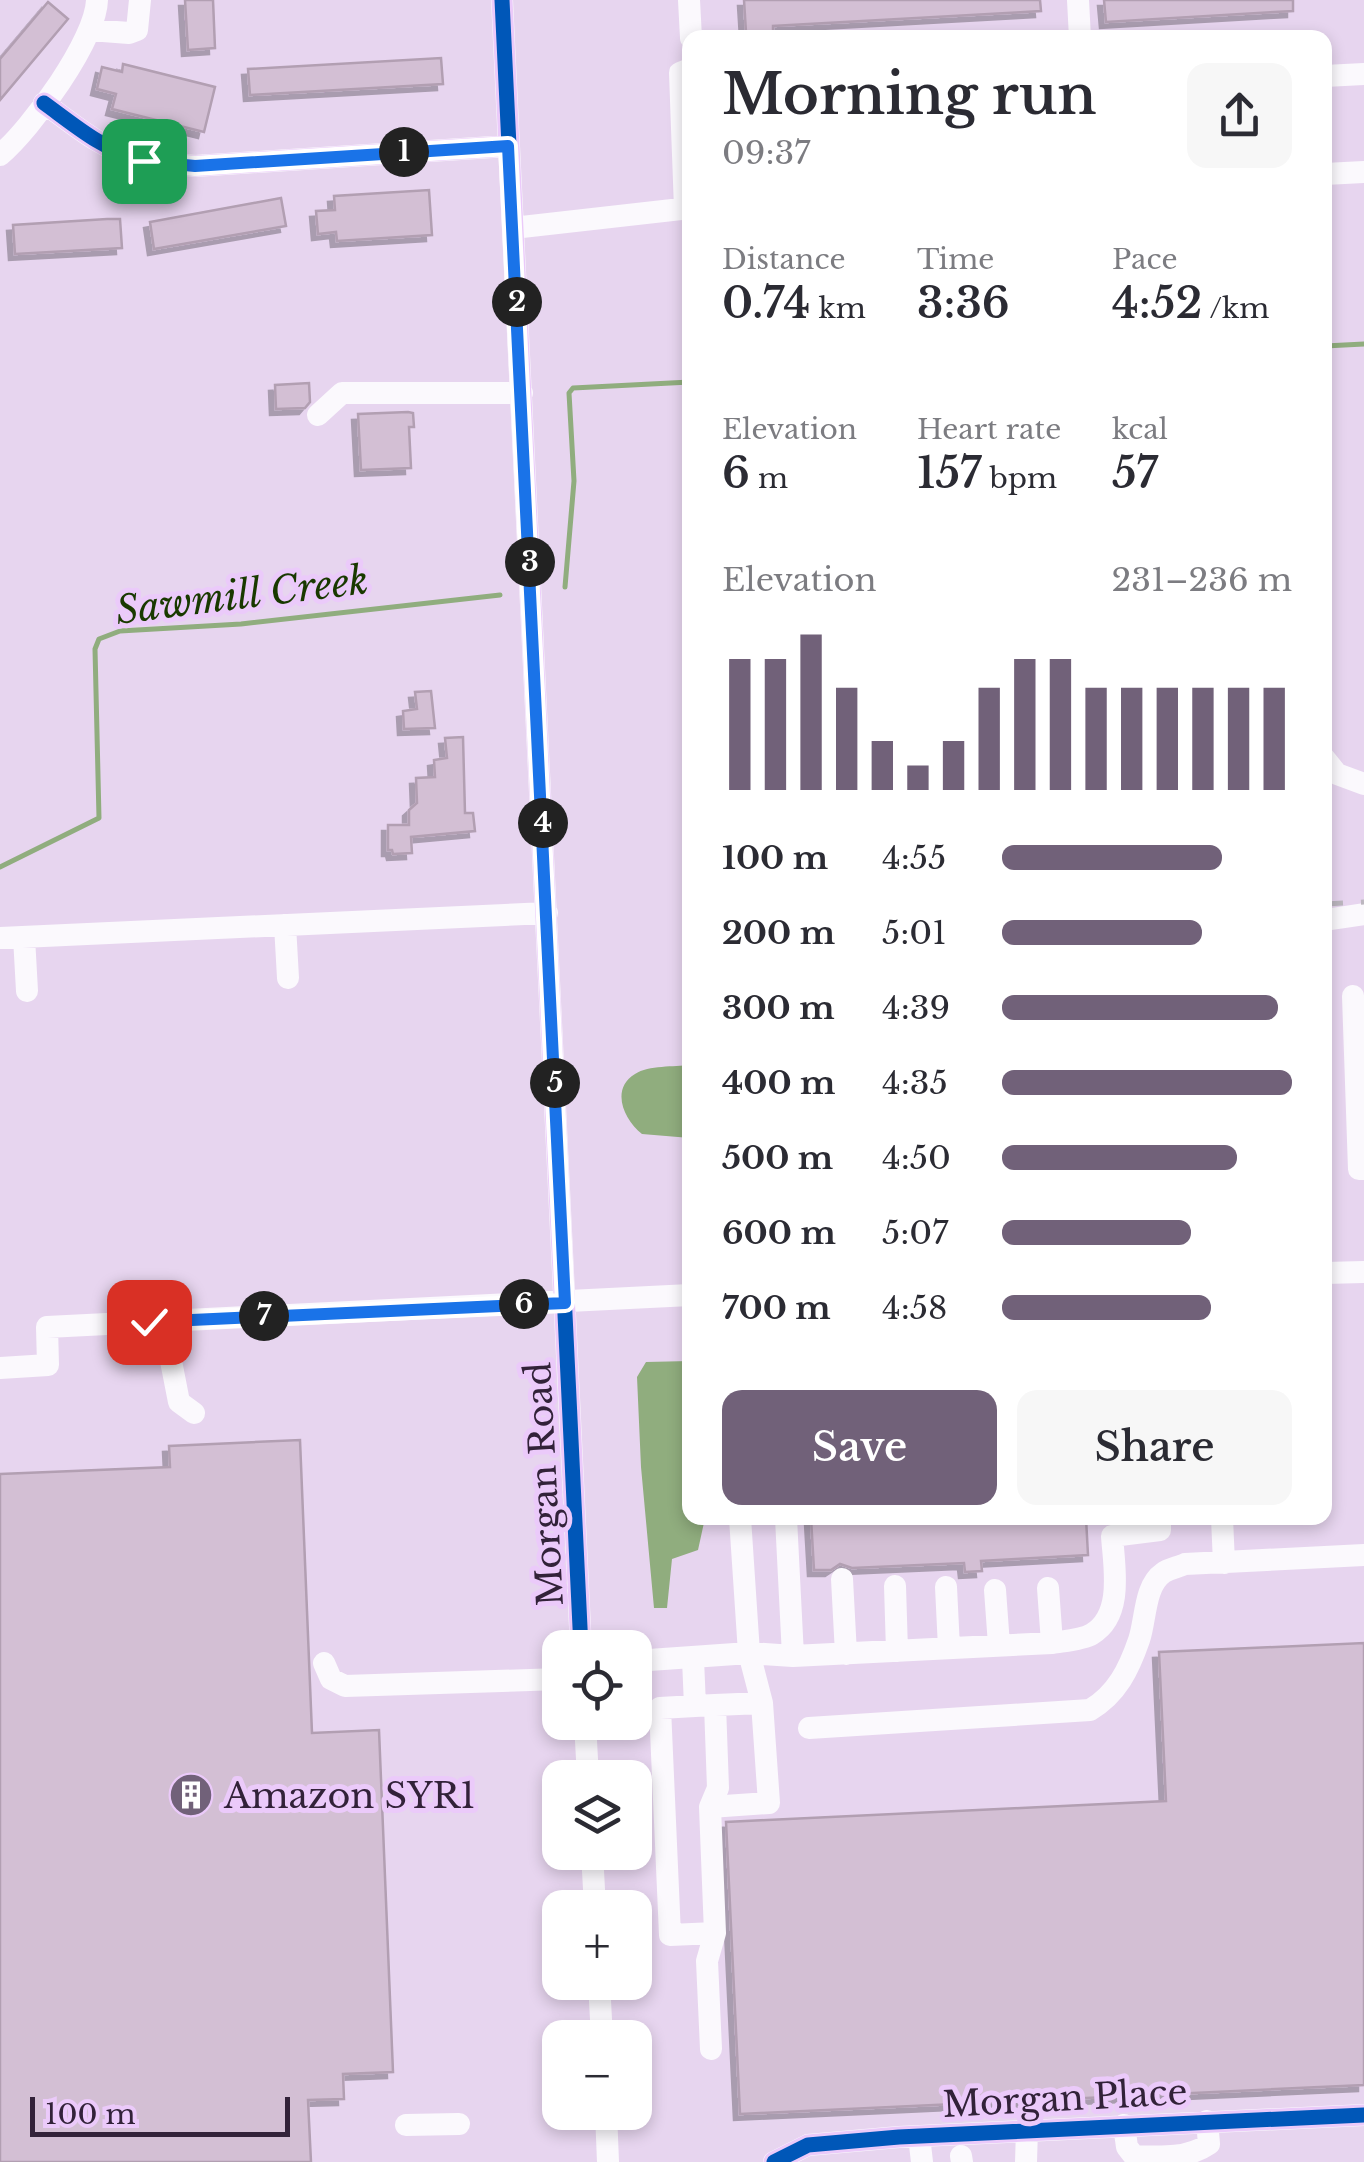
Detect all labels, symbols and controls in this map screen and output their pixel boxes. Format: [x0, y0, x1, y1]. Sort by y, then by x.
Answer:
text: Morning run [722, 61, 1097, 129]
button: share [1187, 63, 1292, 168]
pin [102, 119, 187, 204]
pin: 1 [379, 127, 429, 177]
text: 09:37 [722, 133, 810, 173]
icon: arrive [117, 134, 172, 189]
text: 1 [398, 134, 410, 169]
text: Distance [722, 242, 845, 277]
text: Time [917, 242, 994, 277]
text: Pace [1112, 242, 1177, 277]
pin: 2 [492, 277, 542, 327]
text: 0.74 [722, 277, 810, 329]
text: 3:36 [917, 277, 1010, 329]
text: 4:52 [1112, 277, 1202, 329]
text: 2 [508, 284, 526, 319]
text: km [810, 291, 866, 326]
text: /km [1202, 291, 1269, 326]
text: Elevation [722, 412, 857, 447]
text: Heart rate [917, 412, 1061, 447]
text: kcal [1112, 412, 1168, 447]
text: 6 [722, 447, 750, 499]
text: 157 [917, 447, 982, 499]
text: 57 [1112, 447, 1158, 499]
text: m [750, 461, 788, 496]
text: bpm [982, 461, 1057, 496]
pin: 3 [505, 537, 555, 587]
text: 3 [521, 544, 539, 579]
water label: Sawmill Creek [113, 556, 371, 634]
text: Elevation [722, 560, 876, 600]
text: 231–236 m [1112, 560, 1292, 600]
pin: 4 [518, 798, 568, 848]
text: 4 [534, 805, 552, 840]
text: 100 m [722, 838, 828, 878]
text: 4:55 [882, 838, 946, 878]
text: 200 m [722, 913, 835, 953]
text: 5:01 [882, 913, 946, 953]
text: 300 m [722, 988, 835, 1028]
text: 4:39 [882, 988, 950, 1028]
pin: 5 [530, 1058, 580, 1108]
text: 400 m [722, 1063, 835, 1103]
text: 4:35 [882, 1063, 948, 1103]
text: 5 [547, 1065, 563, 1100]
text: 500 m [722, 1138, 833, 1178]
text: 4:50 [882, 1138, 951, 1178]
text: 600 m [722, 1213, 836, 1253]
text: 5:07 [882, 1213, 948, 1253]
pin: 6 [499, 1279, 549, 1329]
pin [107, 1280, 192, 1365]
text: 6 [515, 1286, 533, 1321]
text: 700 m [722, 1288, 831, 1328]
text: 4:58 [882, 1288, 947, 1328]
pin: 7 [239, 1291, 289, 1341]
icon: check [122, 1295, 177, 1350]
text: 7 [257, 1298, 271, 1333]
street label: Morgan Road [516, 1361, 572, 1607]
button: Save [722, 1390, 997, 1505]
button: Share [1017, 1390, 1292, 1505]
map controls [542, 1630, 652, 2130]
button: locate [542, 1630, 652, 1740]
button: layers [542, 1760, 652, 1870]
building icon: Amazon SYR1 [168, 1772, 214, 1818]
place label: Amazon SYR1 [223, 1774, 476, 1817]
button: + [542, 1890, 652, 2000]
button: − [542, 2020, 652, 2130]
street label: Morgan Place [942, 2070, 1188, 2126]
scale bar [30, 2092, 290, 2136]
text: 100 m [45, 2097, 136, 2132]

